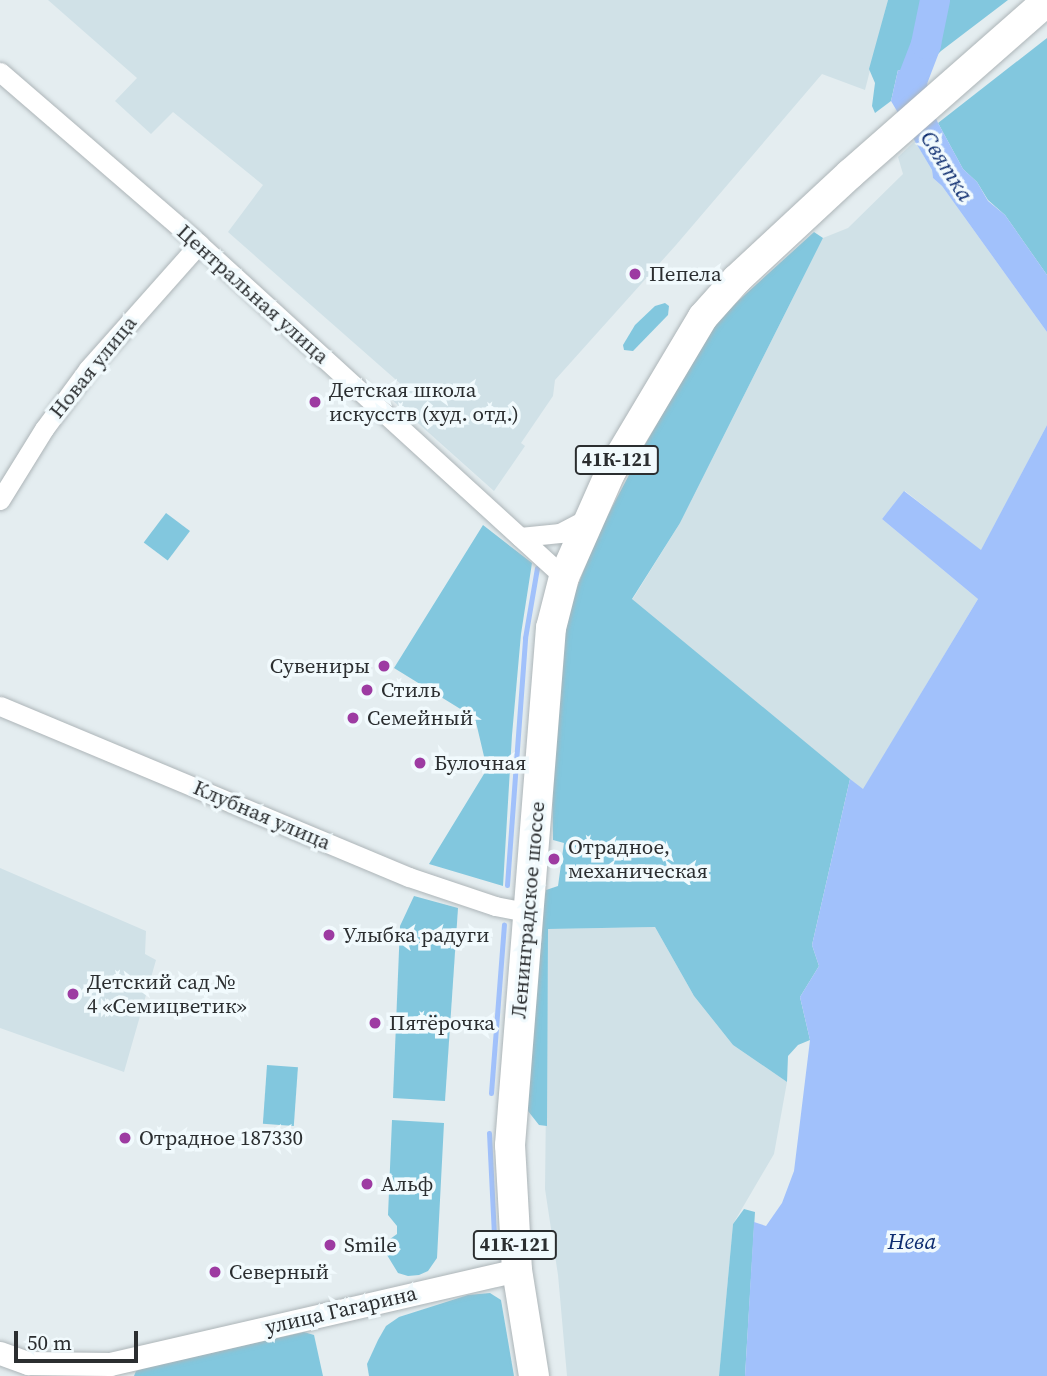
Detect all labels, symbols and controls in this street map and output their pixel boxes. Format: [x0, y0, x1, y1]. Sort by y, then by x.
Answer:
water label: Святка [915, 126, 979, 206]
street label: Центральная улица [172, 219, 334, 369]
place label: Пепела [649, 261, 722, 287]
marker: Пепела [627, 266, 643, 282]
street label: Новая улица [44, 311, 142, 423]
place label: Детская школа искусств (худ. отд.) [329, 377, 519, 427]
marker: Детская школа искусств (худ. отд.) [307, 394, 323, 410]
road number: 41К-121 [573, 444, 661, 475]
place label: Сувениры [270, 653, 370, 679]
marker: Сувениры [376, 658, 392, 674]
place label: Стиль [381, 677, 441, 703]
marker: Стиль [359, 682, 375, 698]
place label: Семейный [367, 705, 473, 731]
marker: Семейный [345, 710, 361, 726]
place label: Булочная [434, 750, 526, 776]
marker: Булочная [412, 755, 428, 771]
street label: Клубная улица [190, 775, 334, 855]
street label: Ленинградское шоссе [506, 800, 550, 1020]
place label: Отрадное, механическая [568, 834, 708, 884]
marker: Отрадное, механическая [546, 851, 562, 867]
place label: Улыбка радуги [343, 922, 489, 948]
marker: Улыбка радуги [321, 927, 337, 943]
place label: Детский сад № 4 «Семицветик» [87, 969, 247, 1019]
marker: Детский сад № 4 «Семицветик» [65, 986, 81, 1002]
place label: Пятёрочка [389, 1010, 495, 1036]
marker: Пятёрочка [367, 1015, 383, 1031]
place label: Отрадное 187330 [139, 1125, 303, 1151]
marker: Отрадное 187330 [117, 1130, 133, 1146]
place label: Альф [381, 1171, 433, 1197]
marker: Альф [359, 1176, 375, 1192]
water label: Нева [888, 1227, 936, 1255]
road number: 41К-121 [471, 1230, 559, 1260]
place label: Smile [344, 1232, 397, 1258]
marker: Smile [322, 1237, 338, 1253]
place label: Северный [229, 1259, 329, 1285]
marker: Северный [207, 1264, 223, 1280]
street label: улица Гагарина [263, 1280, 419, 1340]
scale bar [18, 1316, 142, 1360]
text: 50 m [27, 1328, 72, 1357]

